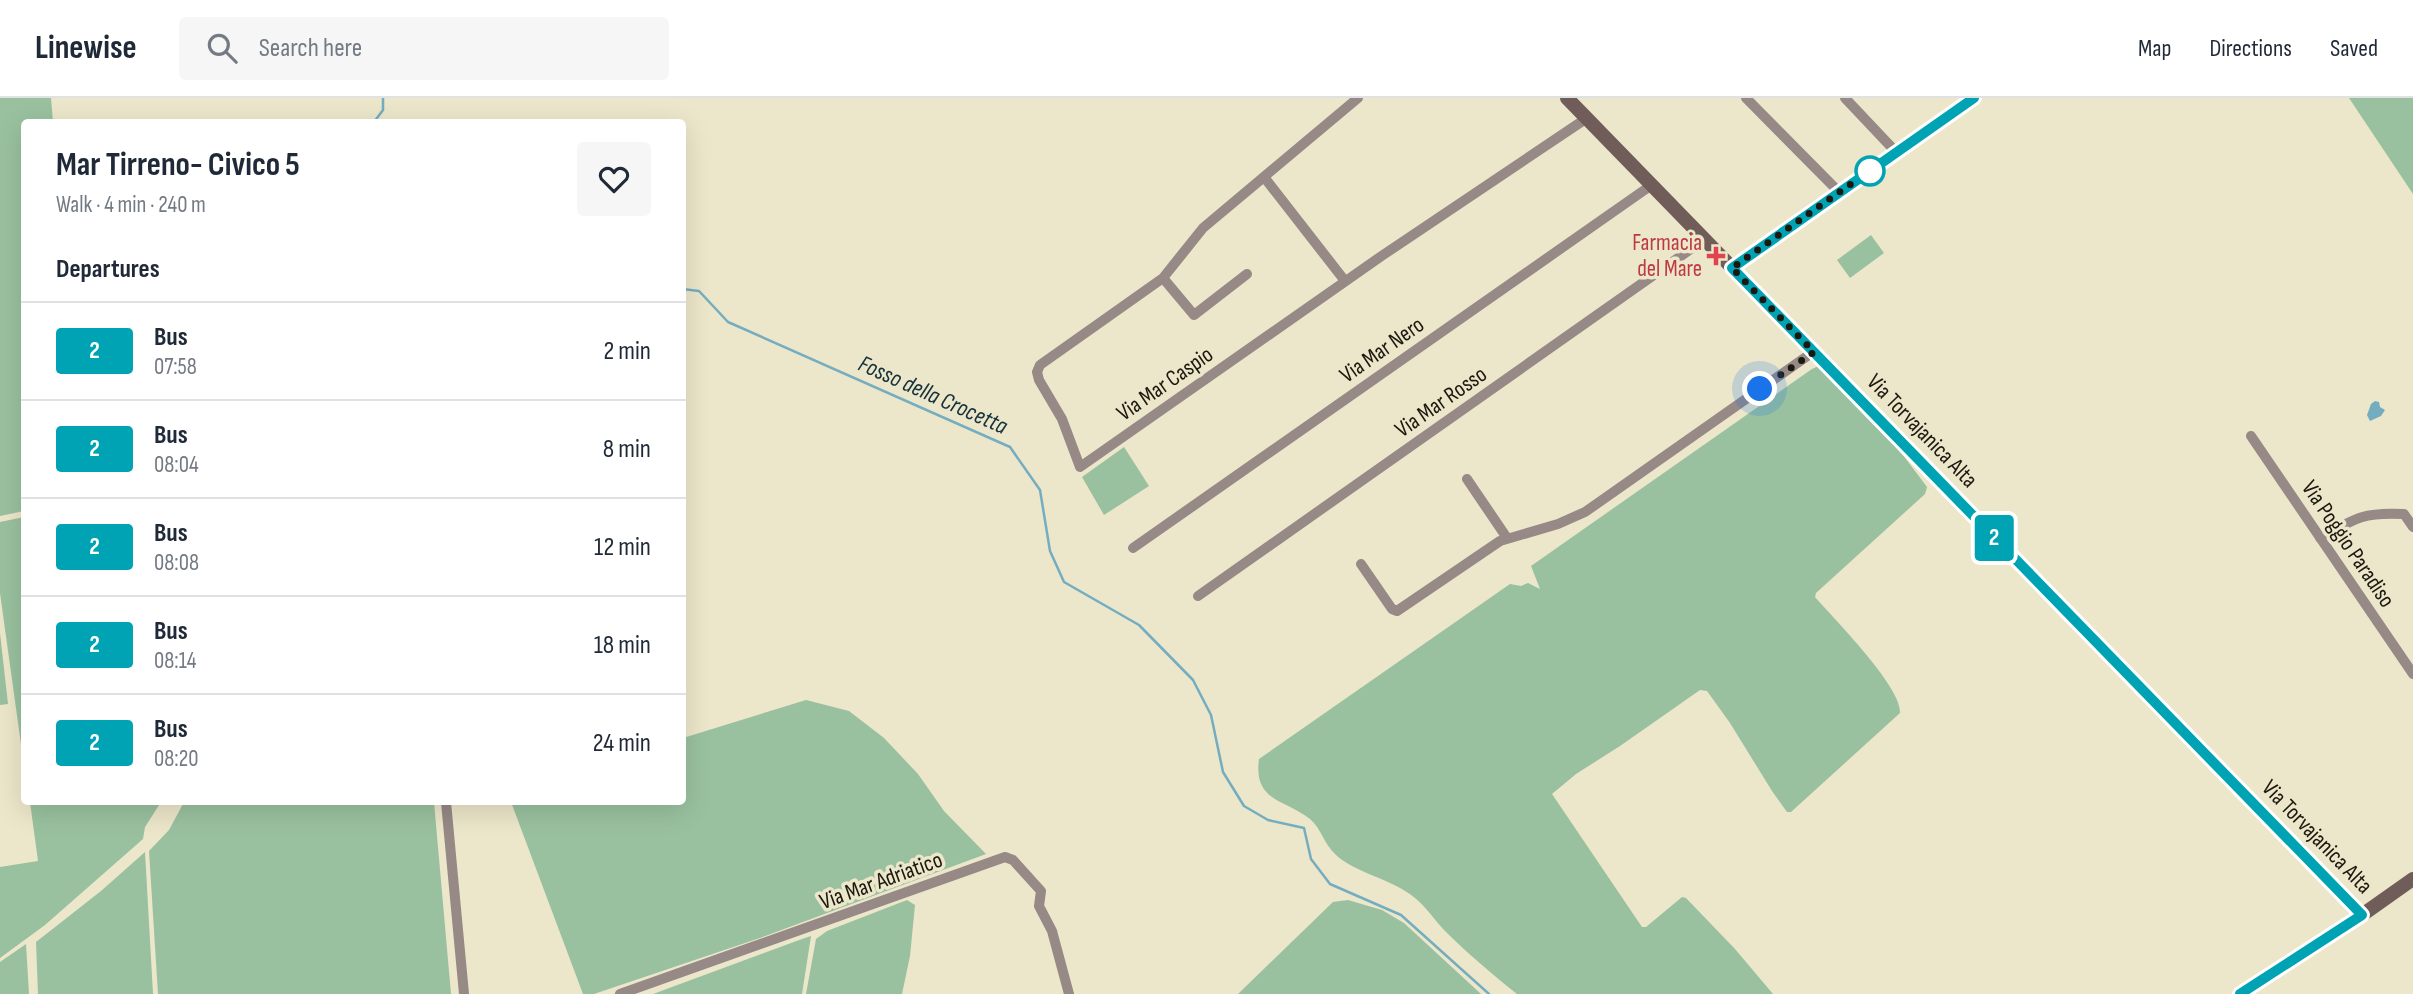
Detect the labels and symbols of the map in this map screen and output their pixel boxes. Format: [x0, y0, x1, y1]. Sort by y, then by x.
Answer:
unlabelled marker [1855, 156, 1885, 186]
place label: Farmacia del Mare [1632, 229, 1702, 283]
marker: Farmacia del Mare [1708, 248, 1724, 264]
street label: Via Mar Nero [1334, 311, 1430, 389]
street label: Via Mar Caspio [1111, 341, 1219, 427]
water label: Fosso della Crocetta [854, 349, 1012, 441]
street label: Via Mar Rosso [1390, 360, 1492, 444]
street label: Via Torvajanica Alta [1861, 368, 1983, 494]
your location [1742, 371, 1777, 406]
street label: Via Poggio Paradiso [2295, 475, 2401, 613]
line badge: 2 [1971, 515, 2017, 561]
street label: Via Torvajanica Alta [2256, 774, 2378, 900]
street label: Via Mar Adriatico [816, 846, 946, 916]

